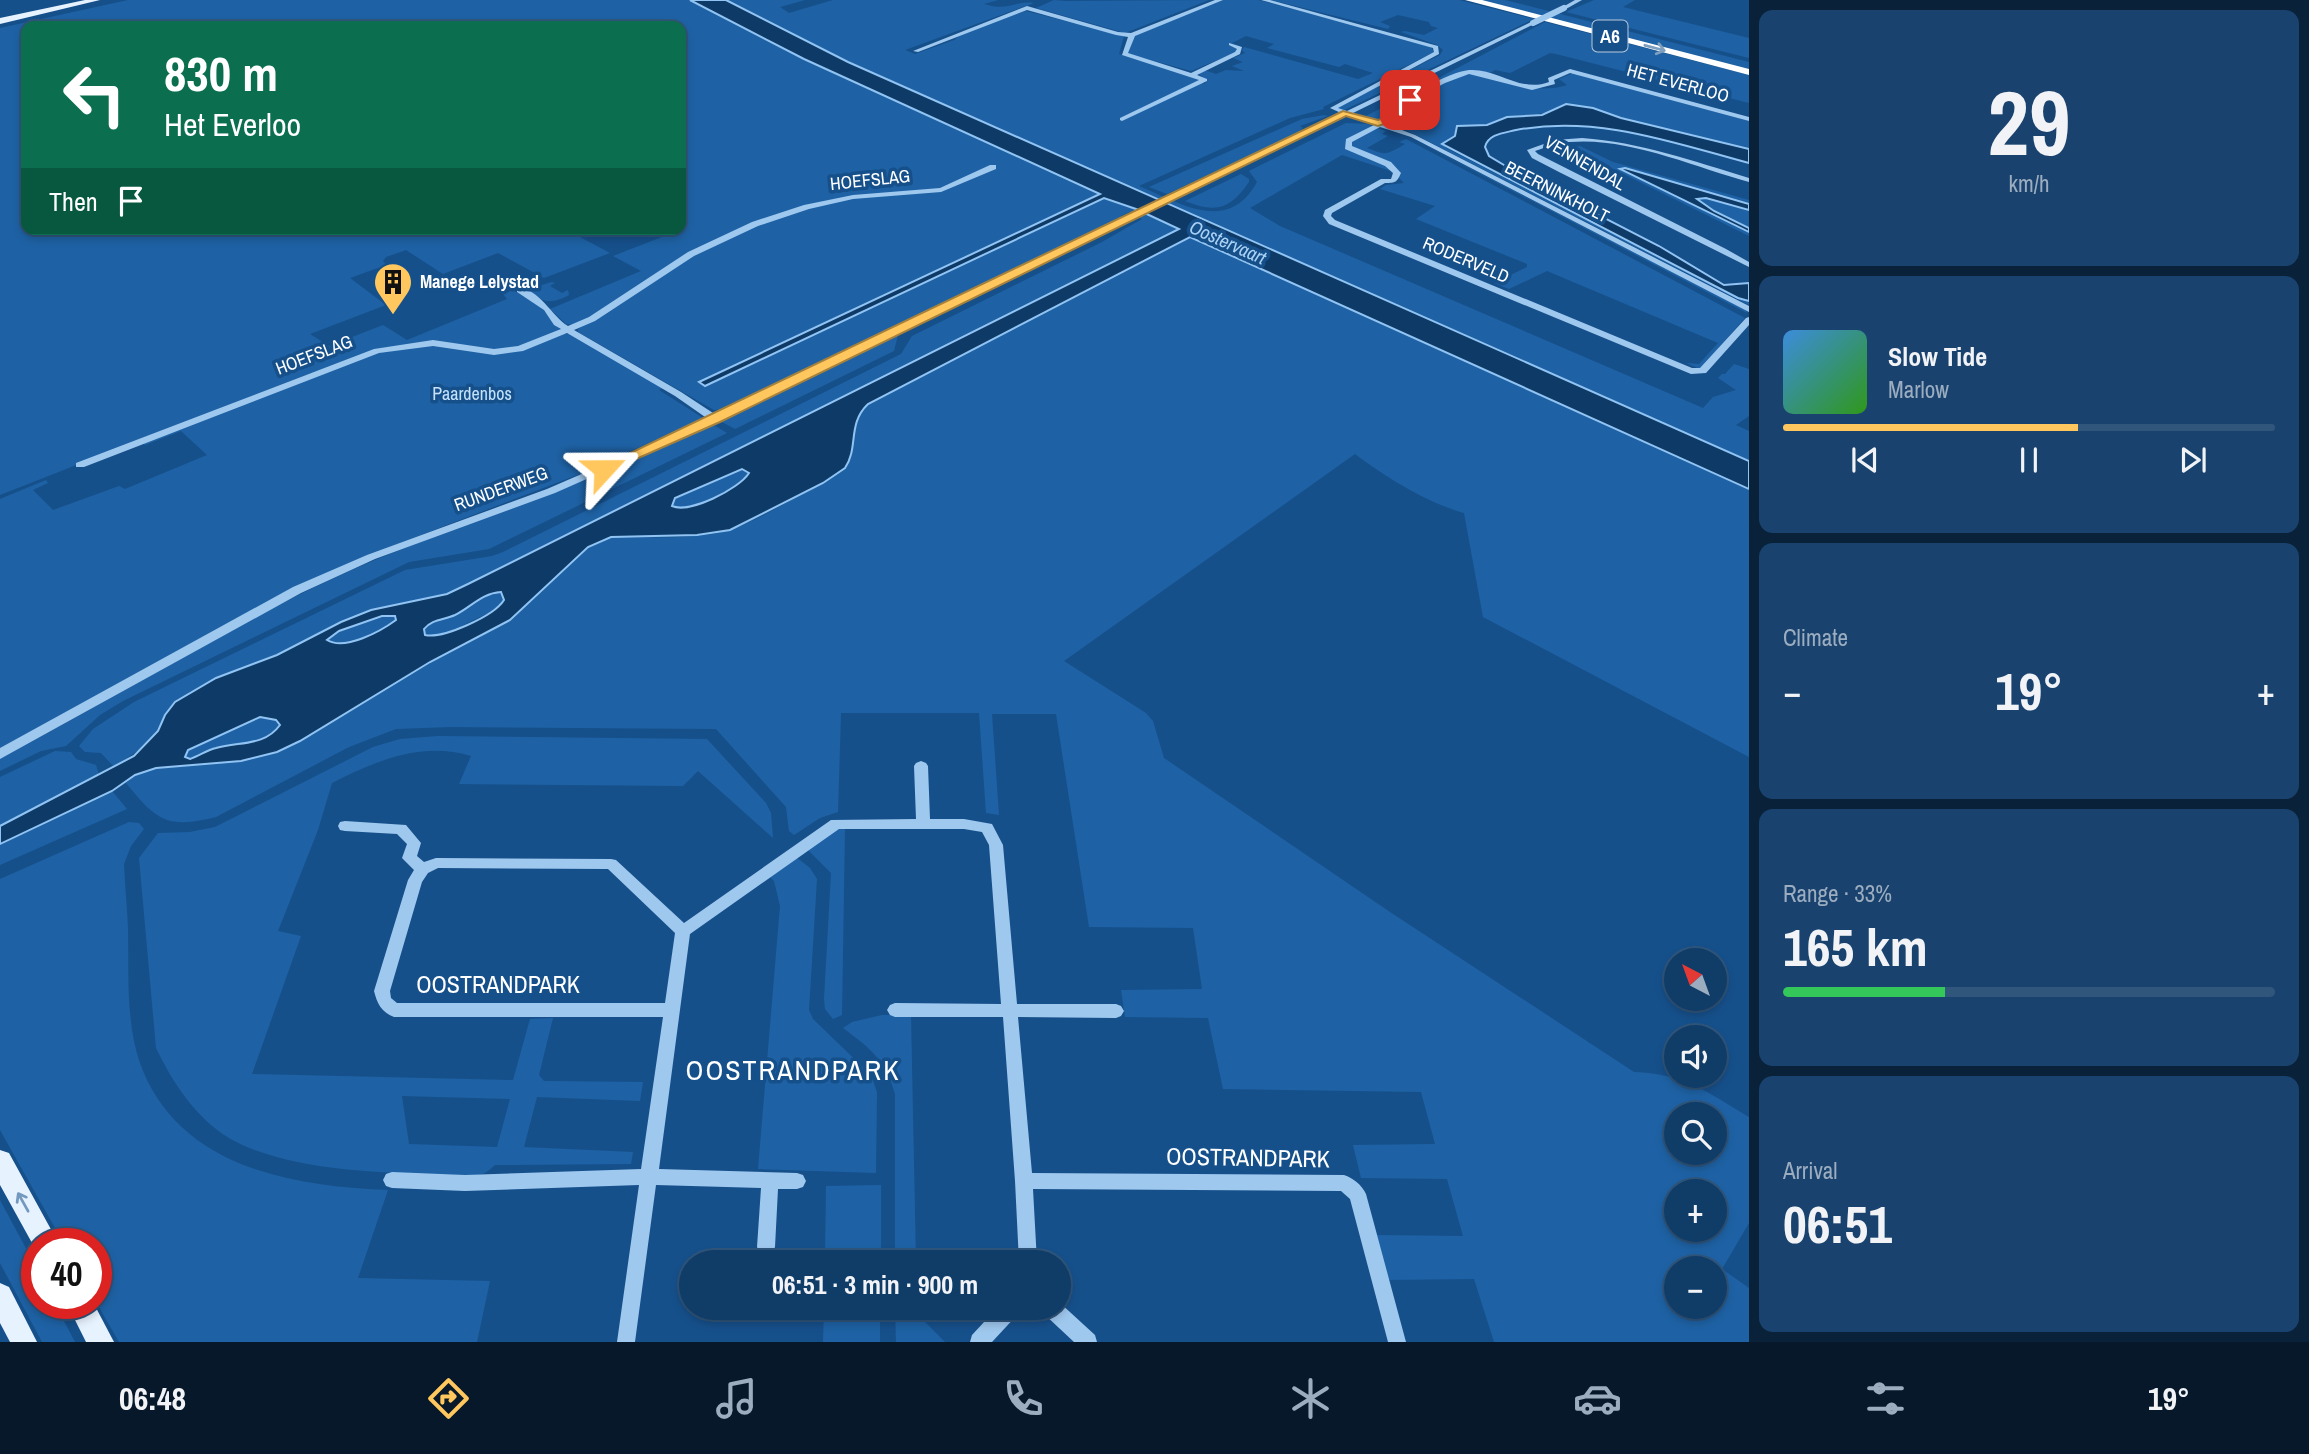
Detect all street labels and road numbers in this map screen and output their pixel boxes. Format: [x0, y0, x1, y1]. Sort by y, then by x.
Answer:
road number: A6 [1592, 20, 1628, 52]
street label: HET EVERLOO [1624, 57, 1732, 108]
street label: VENNENDAL [1540, 129, 1631, 196]
street label: BEERNINKHOLT [1501, 155, 1614, 229]
street label: HOEFSLAG [829, 163, 911, 196]
street label: RODERVELD [1419, 230, 1513, 289]
street label: HOEFSLAG [272, 328, 356, 381]
street label: RUNDERWEG [450, 460, 551, 517]
street label: OOSTRANDPARK [416, 968, 580, 1000]
street label: OOSTRANDPARK [1166, 1140, 1330, 1174]

